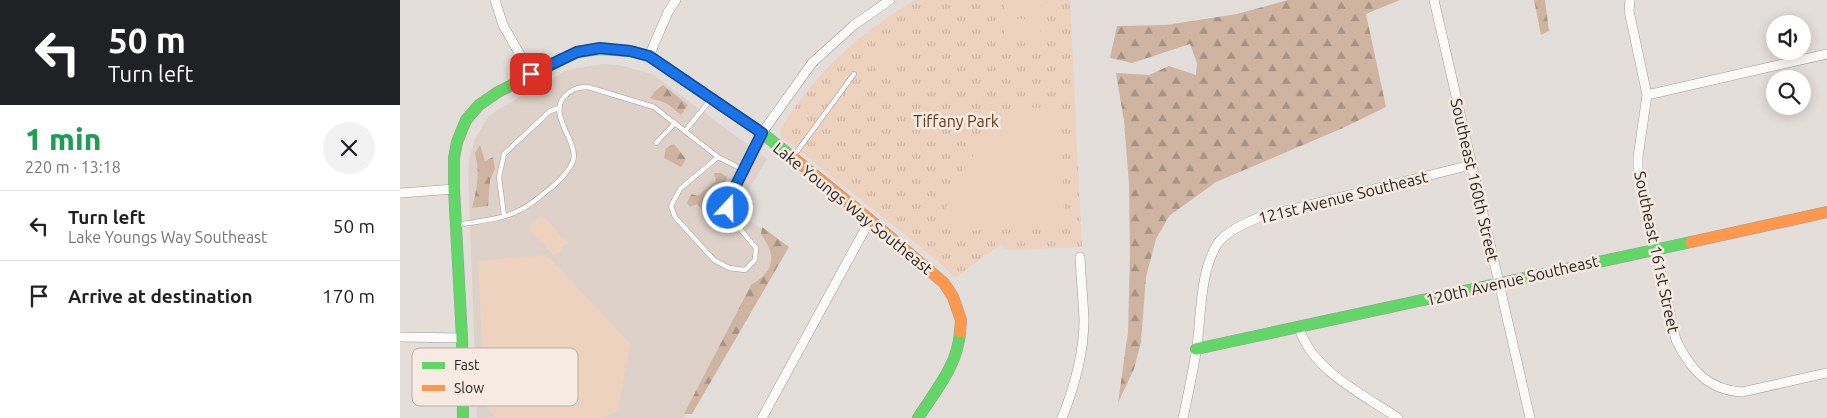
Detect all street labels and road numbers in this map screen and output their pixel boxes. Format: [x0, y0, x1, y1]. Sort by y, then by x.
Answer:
street label: Southeast 160th Street [1447, 97, 1503, 264]
street label: Lake Youngs Way Southeast [770, 138, 937, 278]
street label: 121st Avenue Southeast [1256, 167, 1430, 227]
street label: Southeast 161st Street [1631, 169, 1683, 335]
street label: 120th Avenue Southeast [1424, 251, 1601, 309]

